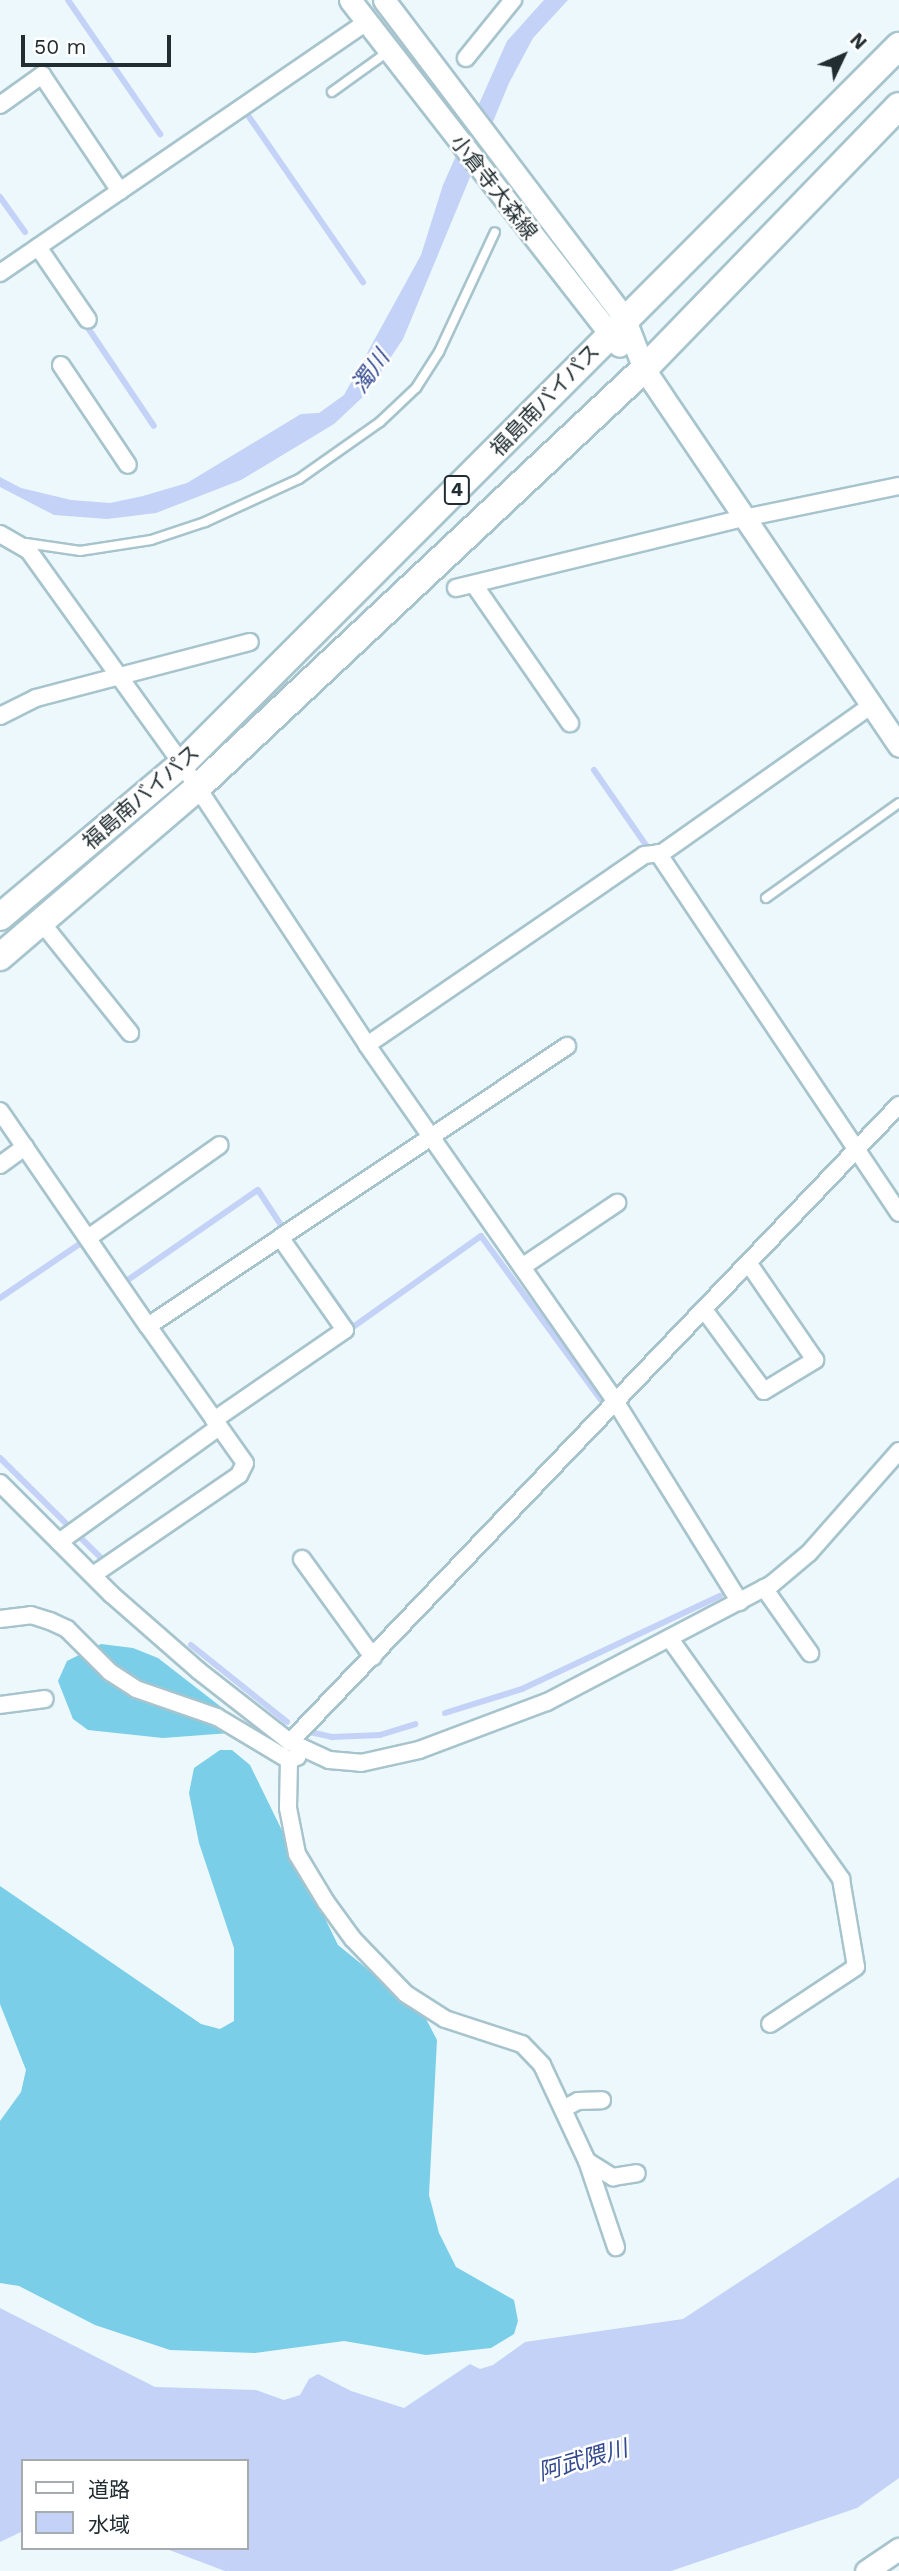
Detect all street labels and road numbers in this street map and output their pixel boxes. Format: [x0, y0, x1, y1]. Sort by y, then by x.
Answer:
street label: 小倉寺大森線 [445, 130, 543, 244]
street label: 福島南バイパス [485, 338, 605, 462]
road number: 4 [443, 475, 471, 505]
street label: 福島南バイパス [77, 739, 205, 855]

